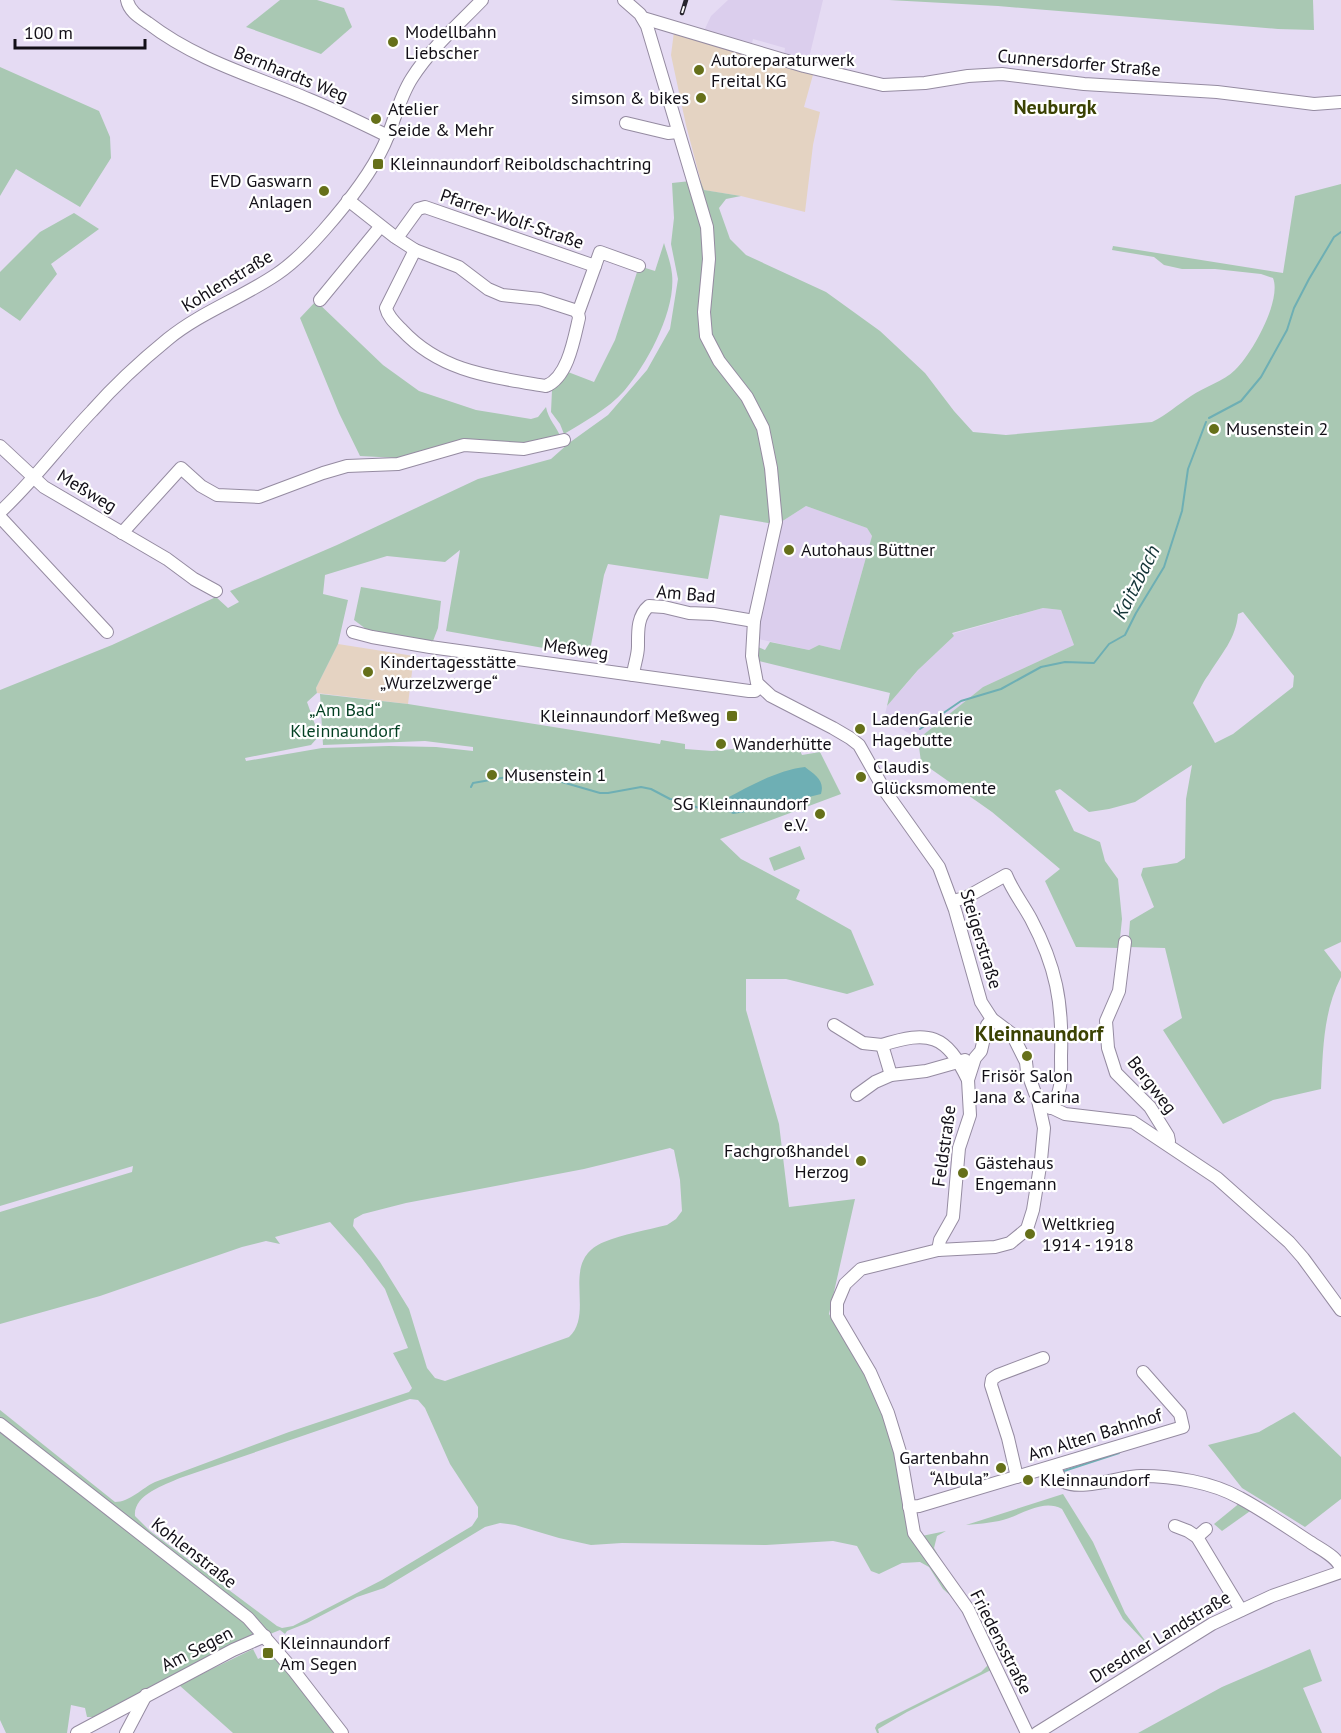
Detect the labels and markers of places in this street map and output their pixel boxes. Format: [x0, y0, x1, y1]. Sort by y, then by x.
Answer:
place label: Modellbahn Liebscher [405, 20, 497, 64]
marker: Modellbahn Liebscher [386, 35, 400, 49]
place label: Autoreparaturwerk Freital KG [711, 48, 855, 92]
marker: Autoreparaturwerk Freital KG [692, 63, 706, 77]
place label: simson & bikes [571, 86, 689, 109]
marker: simson & bikes [694, 91, 708, 105]
place label: Atelier Seide & Mehr [388, 97, 494, 141]
marker: Atelier Seide & Mehr [369, 112, 383, 126]
place label: Kleinnaundorf Reiboldschachtring [390, 152, 651, 175]
marker: Kleinnaundorf Reiboldschachtring [371, 157, 385, 171]
place label: EVD Gaswarn Anlagen [210, 169, 312, 213]
marker: EVD Gaswarn Anlagen [317, 184, 331, 198]
place label: Musenstein 2 [1226, 417, 1328, 440]
marker: Musenstein 2 [1207, 422, 1221, 436]
place label: Autohaus Büttner [801, 538, 935, 561]
marker: Autohaus Büttner [782, 543, 796, 557]
place label: Kindertagesstätte „Wurzelzwerge“ [380, 650, 516, 694]
marker: Kindertagesstätte „Wurzelzwerge“ [361, 665, 375, 679]
place label: Kleinnaundorf Meßweg [540, 704, 720, 727]
place label: LadenGalerie Hagebutte [872, 707, 973, 751]
marker: Kleinnaundorf Meßweg [725, 709, 739, 723]
marker: LadenGalerie Hagebutte [853, 722, 867, 736]
place label: Wanderhütte [733, 732, 832, 755]
marker: Wanderhütte [714, 737, 728, 751]
place label: Claudis Glücksmomente [873, 755, 996, 799]
place label: Musenstein 1 [504, 763, 606, 786]
marker: Musenstein 1 [485, 768, 499, 782]
marker: Claudis Glücksmomente [854, 770, 868, 784]
place label: SG Kleinnaundorf e.V. [673, 792, 809, 836]
marker: SG Kleinnaundorf e.V. [813, 807, 827, 821]
marker: Frisör Salon Jana & Carina [1020, 1049, 1034, 1063]
place label: Frisör Salon Jana & Carina [973, 1064, 1080, 1108]
place label: Fachgroßhandel Herzog [724, 1139, 850, 1183]
place label: Gästehaus Engemann [975, 1151, 1057, 1195]
marker: Fachgroßhandel Herzog [854, 1154, 868, 1168]
marker: Gästehaus Engemann [956, 1166, 970, 1180]
place label: Weltkrieg 1914 - 1918 [1042, 1212, 1134, 1256]
marker: Weltkrieg 1914 - 1918 [1023, 1227, 1037, 1241]
place label: Gartenbahn “Albula” [899, 1446, 989, 1490]
marker: Gartenbahn “Albula” [994, 1461, 1008, 1475]
place label: Kleinnaundorf [1040, 1468, 1151, 1491]
marker: Kleinnaundorf [1021, 1473, 1035, 1487]
place label: Kleinnaundorf Am Segen [280, 1631, 391, 1675]
marker: Kleinnaundorf Am Segen [261, 1646, 275, 1660]

